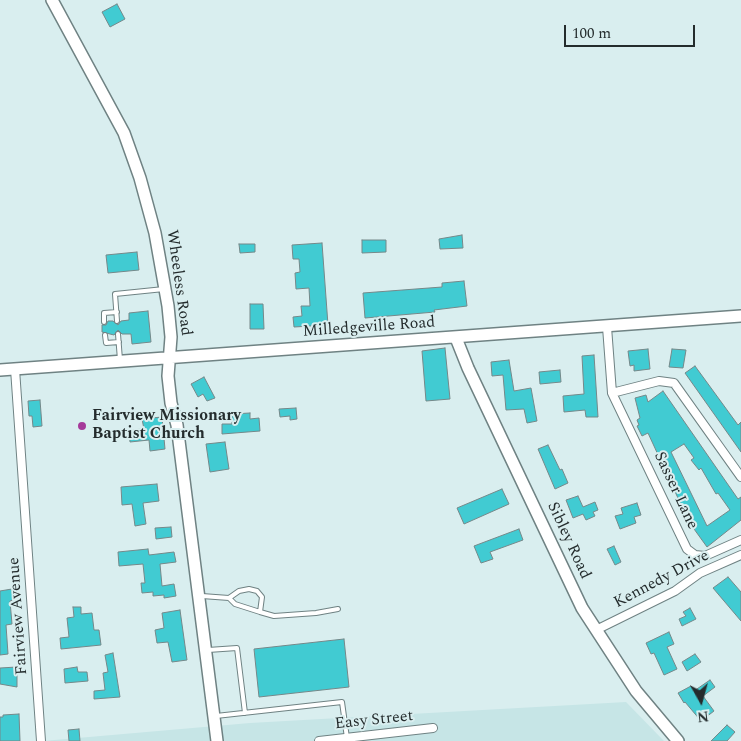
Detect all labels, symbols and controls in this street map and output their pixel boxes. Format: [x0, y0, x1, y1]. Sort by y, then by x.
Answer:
scale bar [566, 15, 697, 47]
text: 100 m [572, 22, 611, 45]
street label: Wheeless Road [161, 229, 195, 337]
street label: Milledgeville Road [302, 314, 436, 342]
place label: Fairview Missionary Baptist Church [92, 407, 241, 445]
marker: Fairview Missionary Baptist Church [76, 420, 88, 432]
street label: Sasser Lane [649, 449, 701, 533]
street label: Sibley Road [542, 499, 594, 583]
street label: Kennedy Drive [611, 547, 713, 613]
street label: Fairview Avenue [5, 556, 33, 676]
north arrow [676, 676, 726, 726]
text: N [696, 705, 710, 728]
street label: Easy Street [334, 707, 414, 735]

